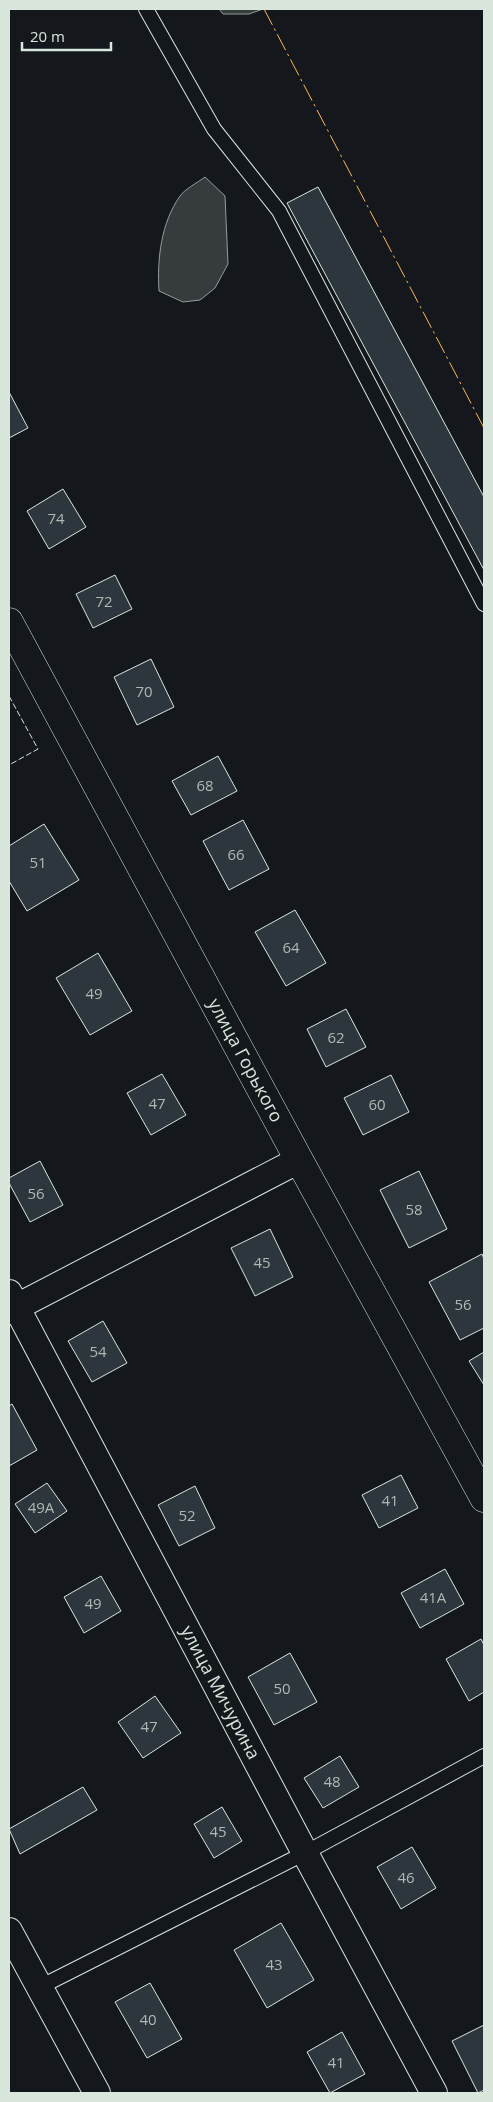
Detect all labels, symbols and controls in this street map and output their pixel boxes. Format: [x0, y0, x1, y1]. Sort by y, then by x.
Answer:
scale bar [22, 20, 111, 52]
text: 20 m [30, 26, 65, 46]
house number: 74 [47, 508, 65, 528]
house number: 72 [95, 591, 113, 611]
house number: 70 [135, 681, 153, 701]
house number: 68 [196, 775, 214, 795]
house number: 66 [227, 844, 245, 864]
house number: 51 [29, 852, 47, 872]
house number: 64 [282, 937, 300, 957]
house number: 49 [85, 983, 103, 1003]
street label: улица Горького [203, 994, 289, 1126]
house number: 62 [327, 1027, 345, 1047]
house number: 47 [148, 1093, 166, 1113]
house number: 60 [368, 1094, 386, 1114]
house number: 56 [27, 1183, 45, 1203]
house number: 58 [405, 1199, 423, 1219]
house number: 45 [253, 1252, 271, 1272]
house number: 56 [454, 1294, 472, 1314]
house number: 54 [89, 1341, 107, 1361]
house number: 41 [381, 1490, 399, 1510]
house number: 49А [28, 1497, 55, 1517]
house number: 52 [178, 1505, 196, 1525]
house number: 41А [420, 1587, 447, 1607]
house number: 49 [84, 1593, 102, 1613]
street label: улица Мичурина [176, 1621, 266, 1763]
house number: 50 [273, 1678, 291, 1698]
house number: 47 [140, 1716, 158, 1736]
house number: 48 [323, 1771, 341, 1791]
house number: 45 [209, 1821, 227, 1841]
house number: 46 [397, 1867, 415, 1887]
house number: 43 [265, 1954, 283, 1974]
house number: 40 [139, 2009, 157, 2029]
house number: 41 [327, 2052, 345, 2072]

